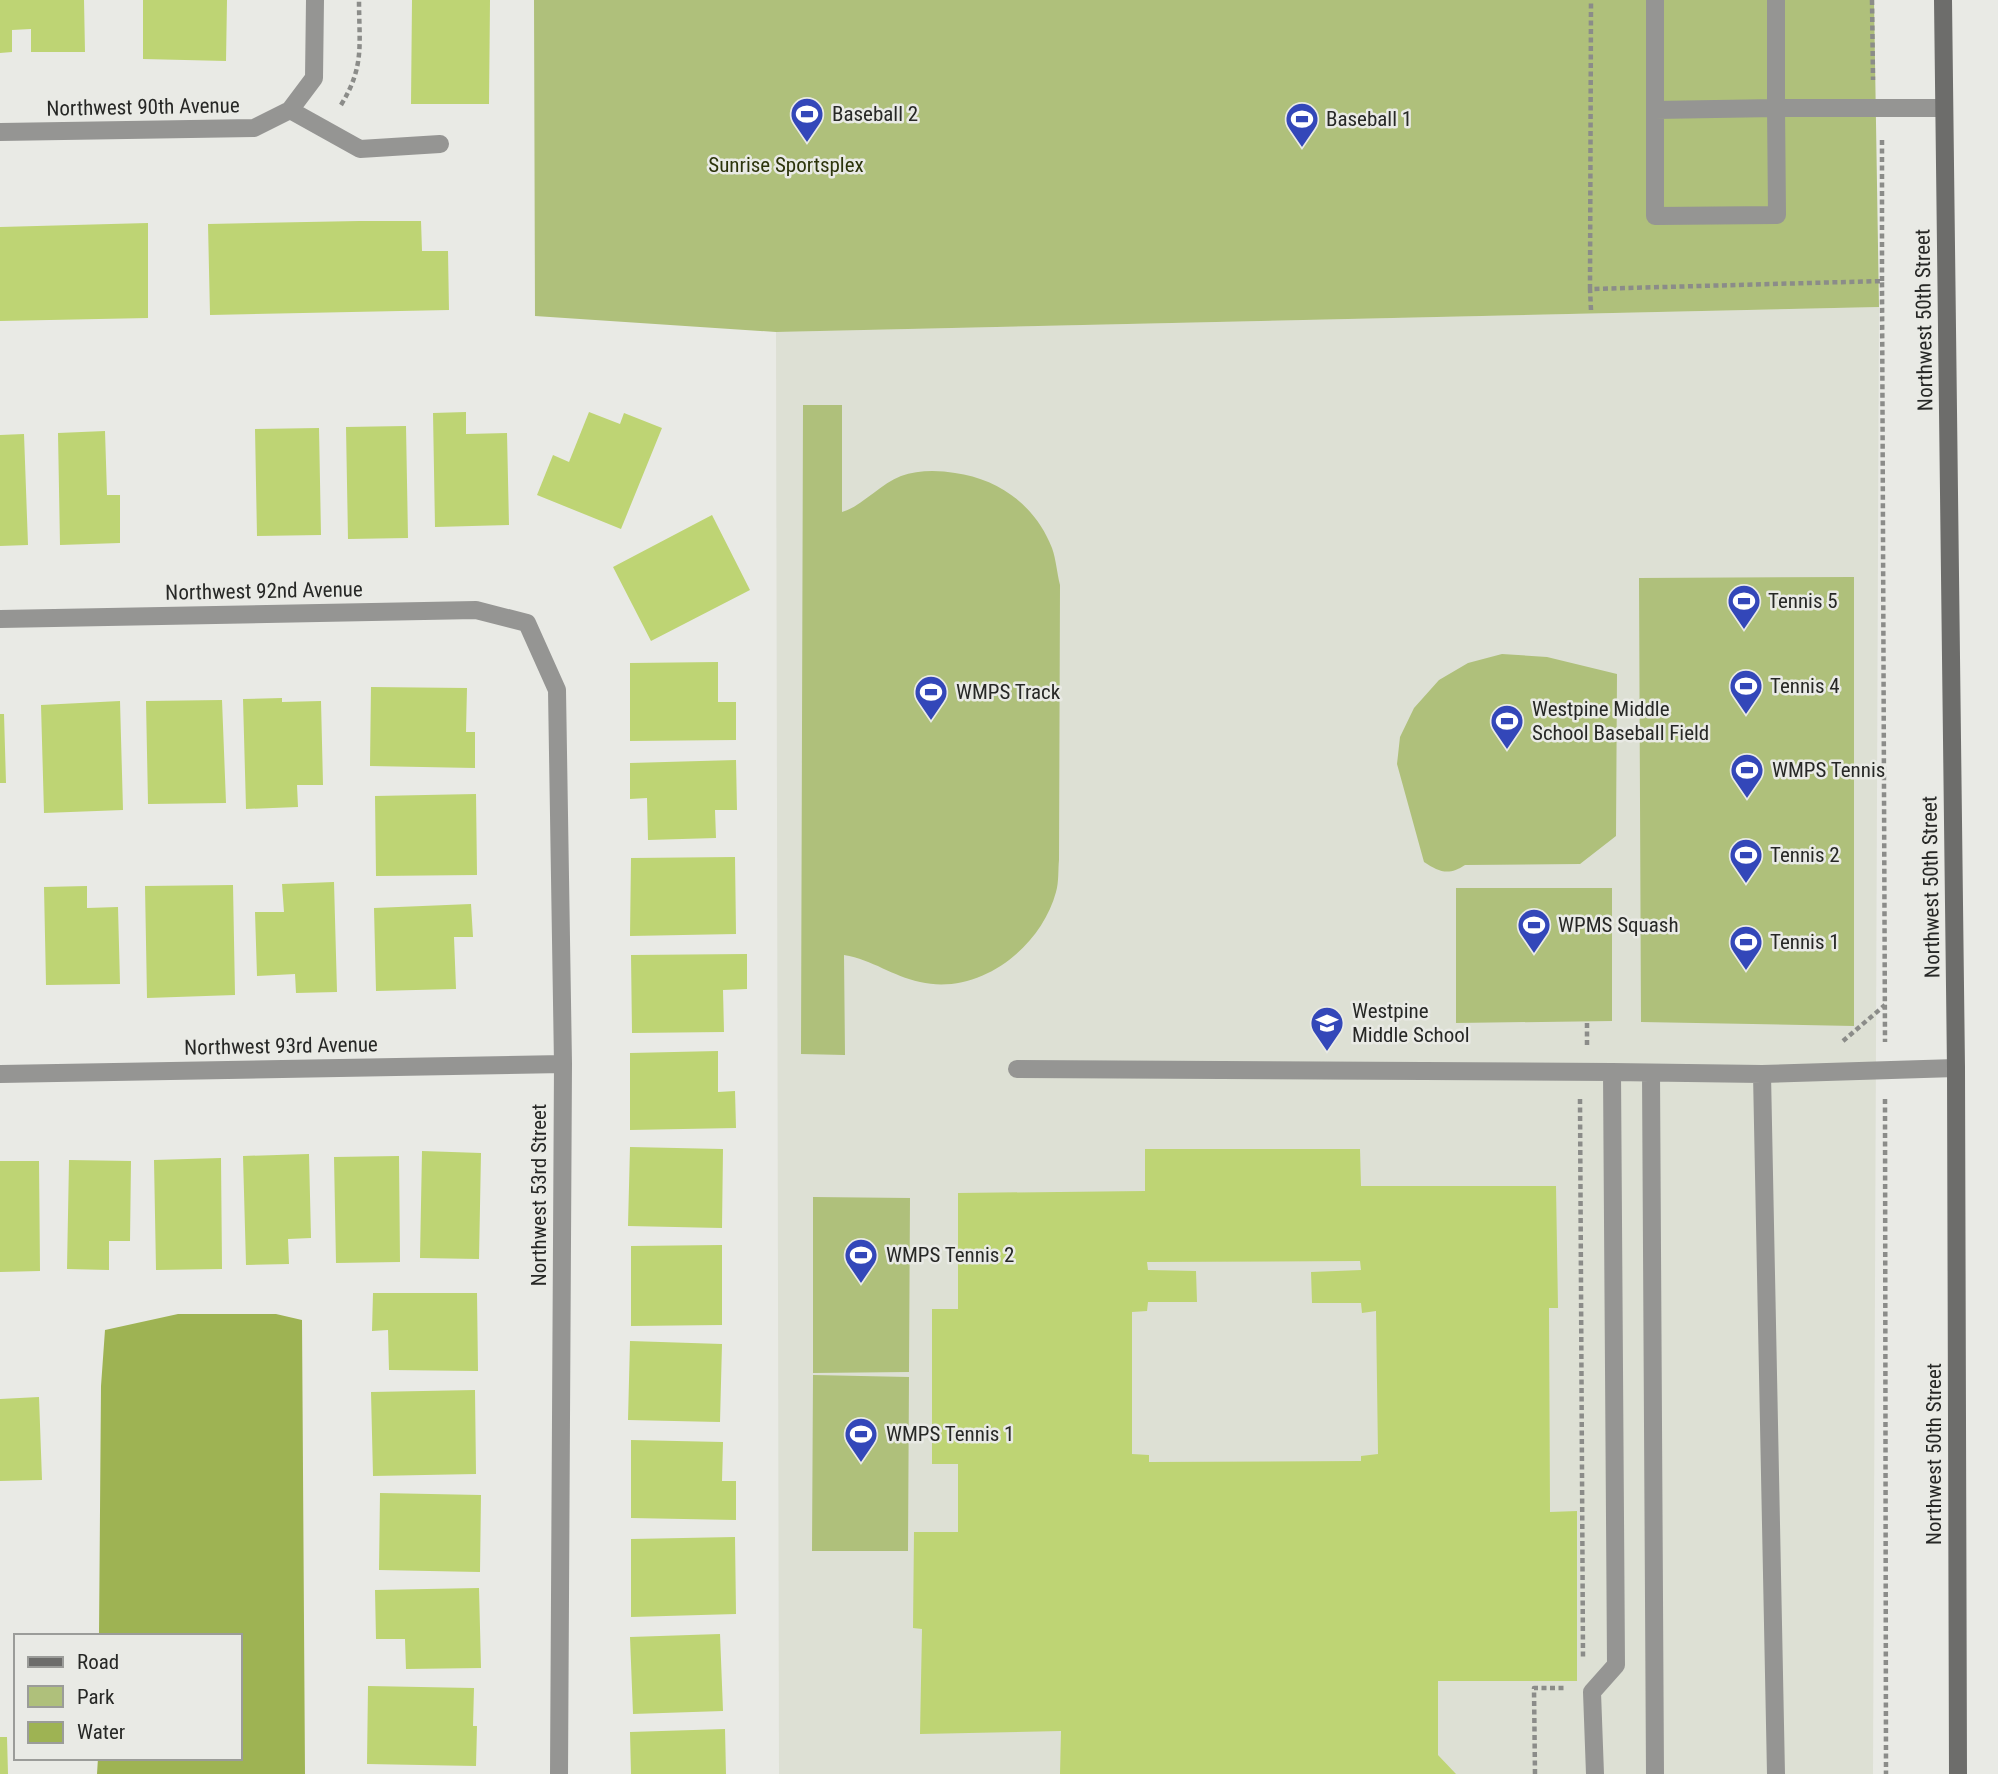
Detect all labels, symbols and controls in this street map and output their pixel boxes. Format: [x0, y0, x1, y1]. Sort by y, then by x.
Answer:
street label: Northwest 90th Avenue [46, 93, 240, 121]
sports icon: Baseball 2 [788, 95, 826, 144]
sports icon: Baseball 1 [1283, 100, 1321, 149]
place label: Baseball 2 [832, 102, 918, 126]
place label: Baseball 1 [1326, 107, 1412, 131]
park label: Sunrise Sportsplex [708, 153, 864, 177]
street label: Northwest 50th Street [1910, 229, 1938, 411]
street label: Northwest 92nd Avenue [165, 577, 363, 605]
sports icon: Tennis 5 [1725, 582, 1763, 631]
place label: Tennis 5 [1768, 589, 1838, 613]
sports icon: Tennis 4 [1727, 667, 1765, 716]
sports icon: WMPS Track [912, 673, 950, 722]
place label: Tennis 4 [1770, 674, 1840, 698]
place label: WMPS Track [956, 680, 1061, 704]
place label: Westpine Middle School Baseball Field [1532, 697, 1709, 745]
sports icon: Westpine Middle School Baseball Field [1488, 702, 1526, 751]
sports icon: WMPS Tennis [1728, 751, 1766, 800]
place label: WMPS Tennis [1772, 758, 1885, 782]
street label: Northwest 50th Street [1917, 796, 1945, 978]
sports icon: Tennis 2 [1727, 836, 1765, 885]
place label: Tennis 2 [1770, 843, 1840, 867]
sports icon: WPMS Squash [1515, 906, 1553, 955]
place label: WPMS Squash [1558, 913, 1679, 937]
sports icon: Tennis 1 [1727, 923, 1765, 972]
place label: Tennis 1 [1770, 930, 1840, 954]
place label: Westpine Middle School [1352, 999, 1470, 1047]
school or university icon: Westpine Middle School [1308, 1004, 1346, 1053]
street label: Northwest 93rd Avenue [184, 1032, 378, 1060]
street label: Northwest 53rd Street [527, 1104, 551, 1286]
sports icon: WMPS Tennis 2 [842, 1236, 880, 1285]
place label: WMPS Tennis 2 [886, 1243, 1014, 1267]
street label: Northwest 50th Street [1922, 1363, 1946, 1545]
sports icon: WMPS Tennis 1 [842, 1415, 880, 1464]
place label: WMPS Tennis 1 [886, 1422, 1014, 1446]
legend [14, 1634, 242, 1760]
text: Road [77, 1650, 119, 1674]
text: Park [77, 1685, 115, 1709]
text: Water [77, 1720, 125, 1744]

